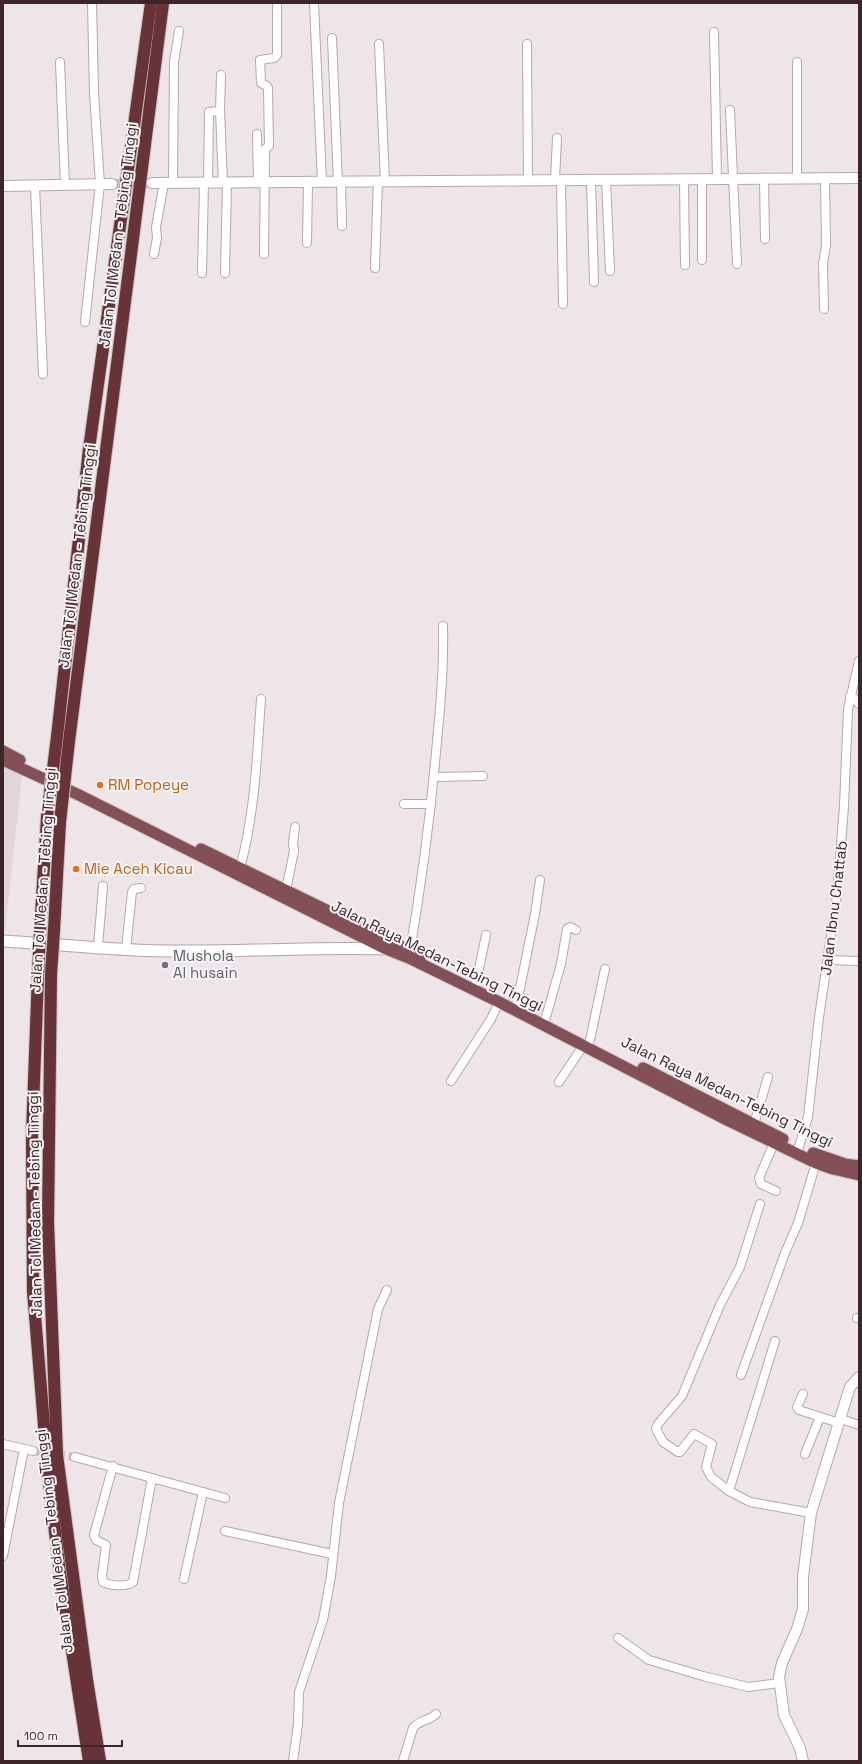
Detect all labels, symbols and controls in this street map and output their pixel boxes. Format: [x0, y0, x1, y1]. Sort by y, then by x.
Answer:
street label: Jalan Tol Medan - Tebing Tinggi [94, 122, 141, 348]
street label: Jalan Tol Medan - Tebing Tinggi [53, 443, 100, 669]
street label: Jalan Tol Medan - Tebing Tinggi [25, 767, 60, 993]
place label: RM Popeye [108, 775, 189, 794]
marker: RM Popeye [95, 780, 105, 790]
street label: Jalan Ibnu Chattab [816, 840, 851, 976]
place label: Mie Aceh Kicau [84, 859, 193, 878]
marker: Mie Aceh Kicau [71, 864, 81, 874]
street label: Jalan Raya Medan-Tebing Tinggi [328, 896, 546, 1015]
place label: Mushola Al husain [173, 946, 238, 982]
marker: Mushola Al husain [160, 960, 170, 970]
street label: Jalan Raya Medan-Tebing Tinggi [618, 1032, 836, 1151]
street label: Jalan Tol Medan - Tebing Tinggi [23, 1091, 46, 1317]
street label: Jalan Tol Medan - Tebing Tinggi [30, 1428, 77, 1654]
scale bar [18, 1722, 122, 1748]
text: 100 m [24, 1728, 58, 1744]

